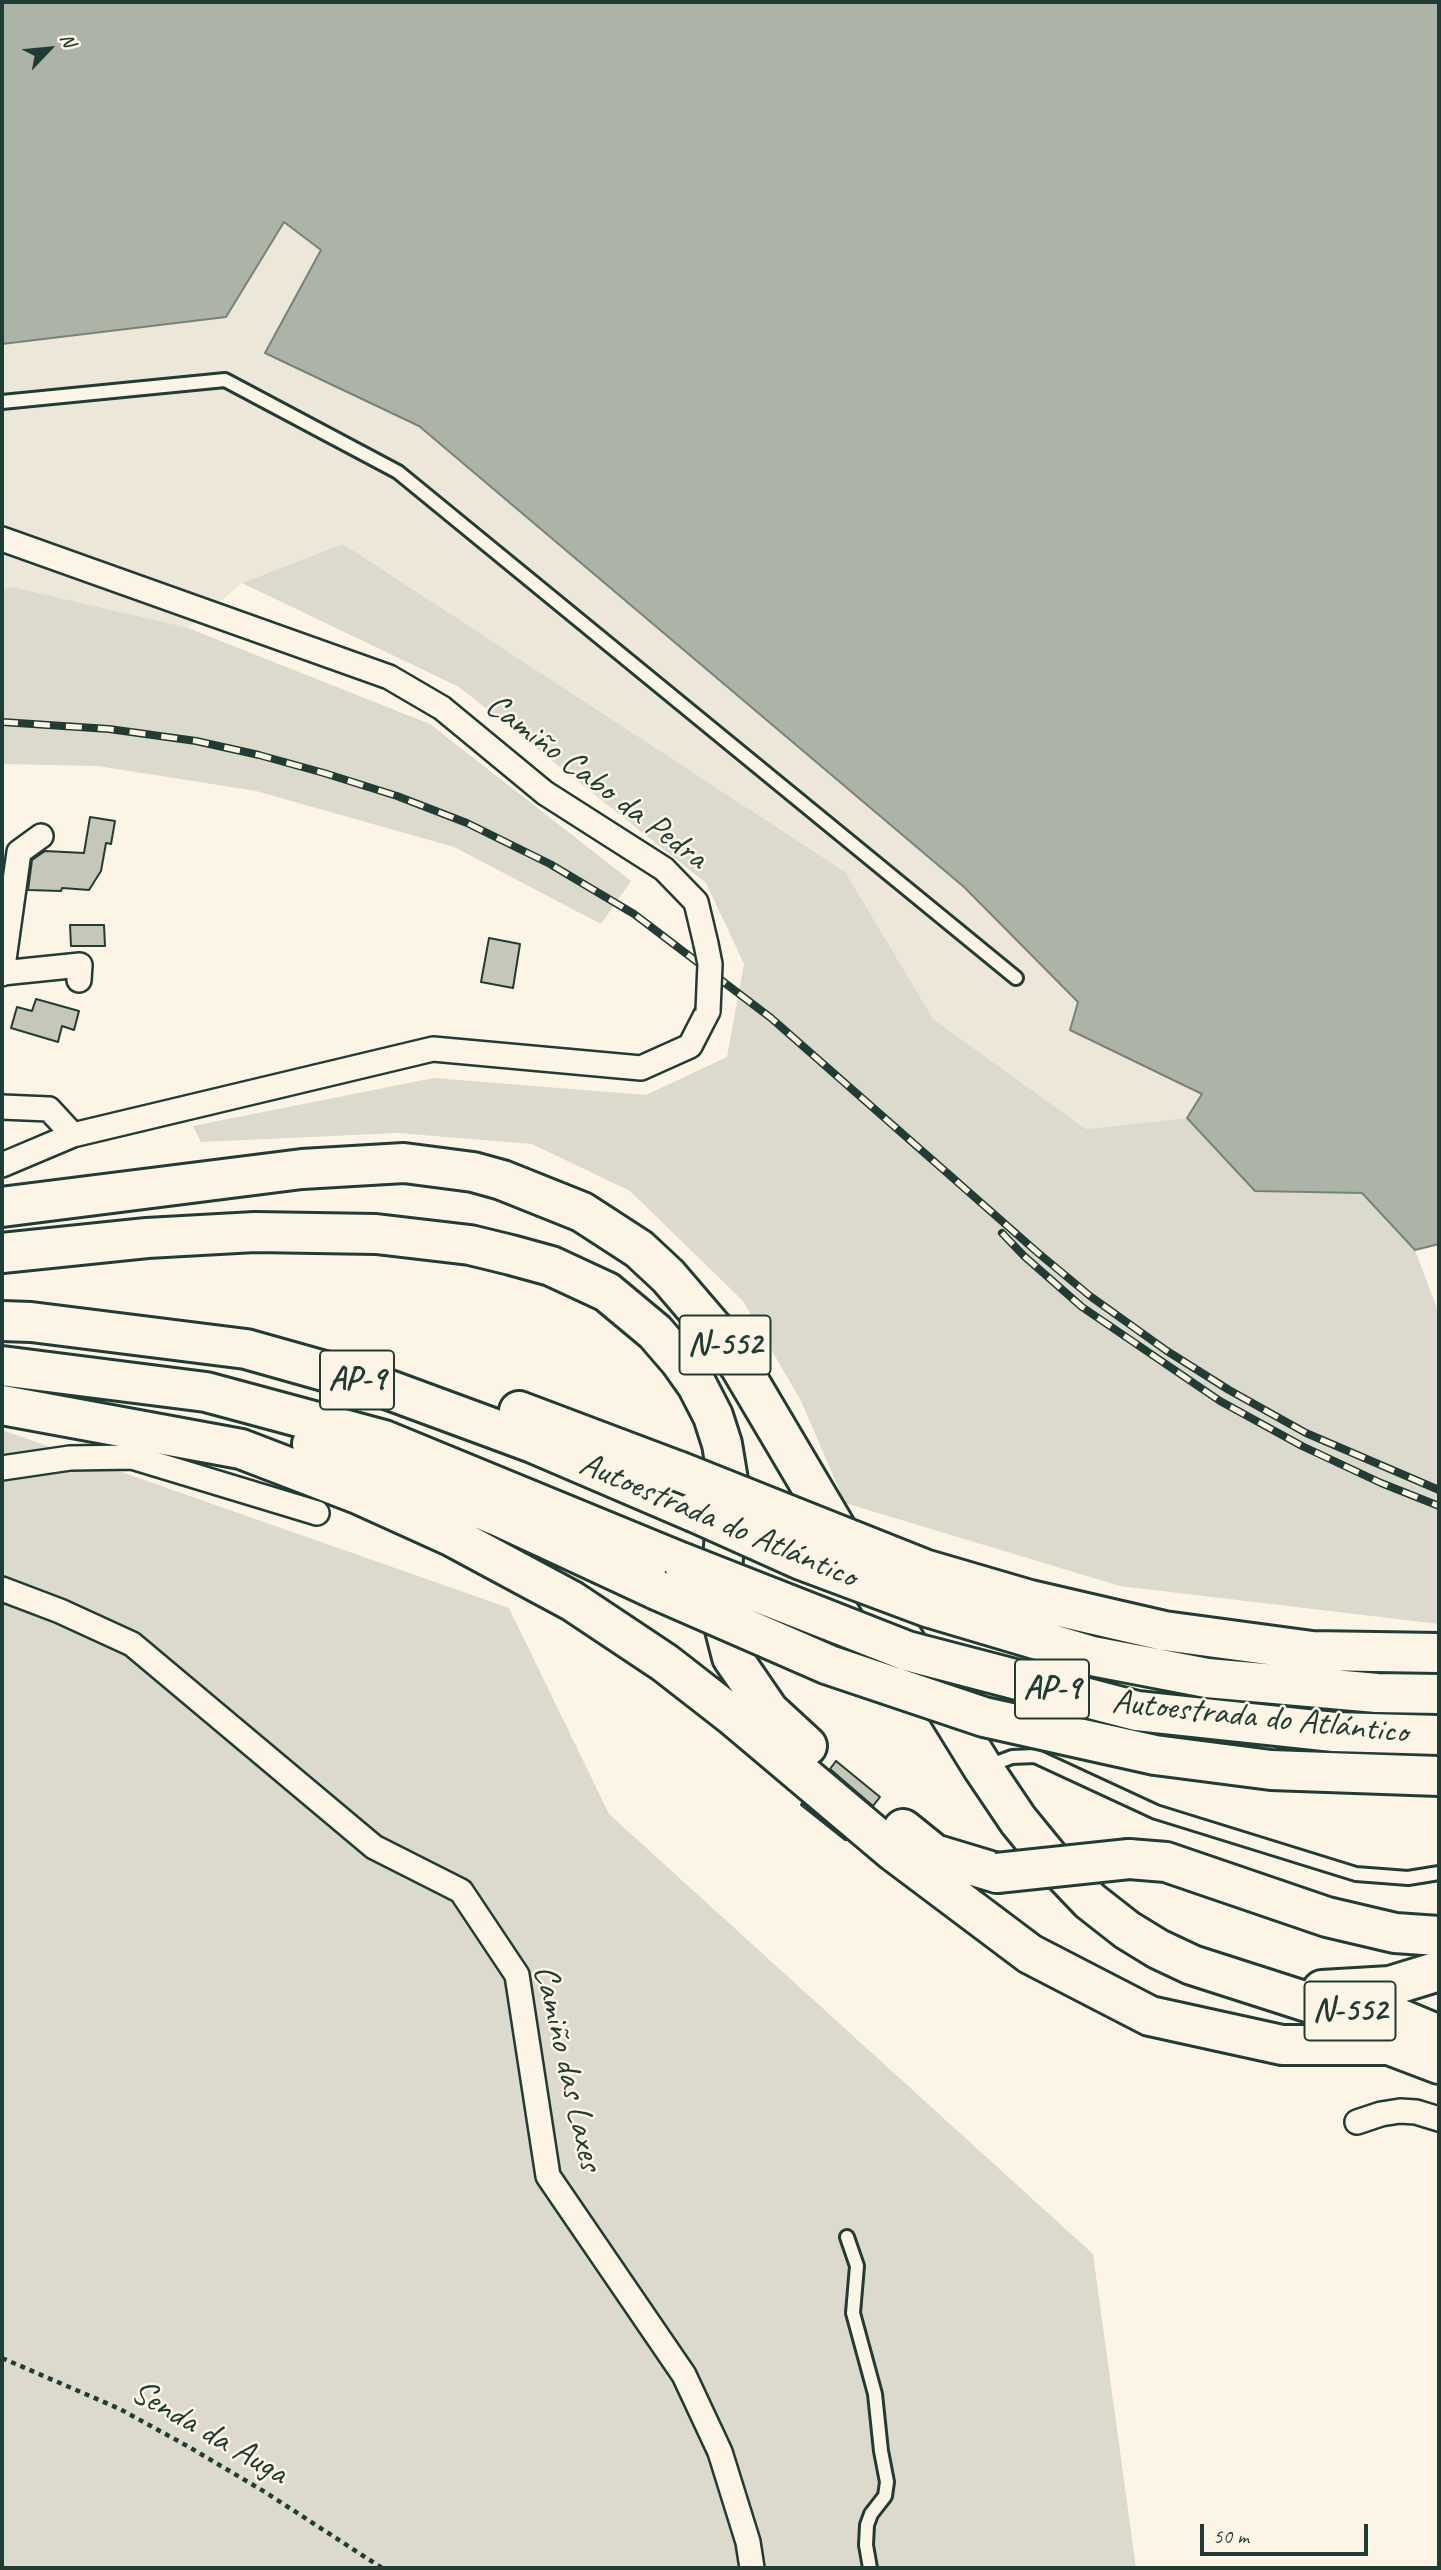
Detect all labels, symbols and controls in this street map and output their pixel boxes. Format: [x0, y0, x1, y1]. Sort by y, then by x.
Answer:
north arrow [14, 14, 84, 84]
text: N [55, 29, 81, 50]
street label: Camiño Cabo da Pedra [477, 685, 715, 879]
road number: N-552 [680, 1316, 770, 1374]
road number: AP-9 [320, 1350, 394, 1410]
street label: Autoestrada do Atlántico [573, 1444, 863, 1598]
road number: AP-9 [1015, 1660, 1089, 1718]
street label: Autoestrada do Atlántico [1110, 1682, 1410, 1754]
street label: Camiño das Laxes [523, 1961, 611, 2175]
road number: N-552 [1304, 1982, 1396, 2040]
street label: Senda da Auga [123, 2371, 295, 2495]
scale bar [1203, 2510, 1371, 2554]
text: 50 m [1213, 2523, 1249, 2549]

